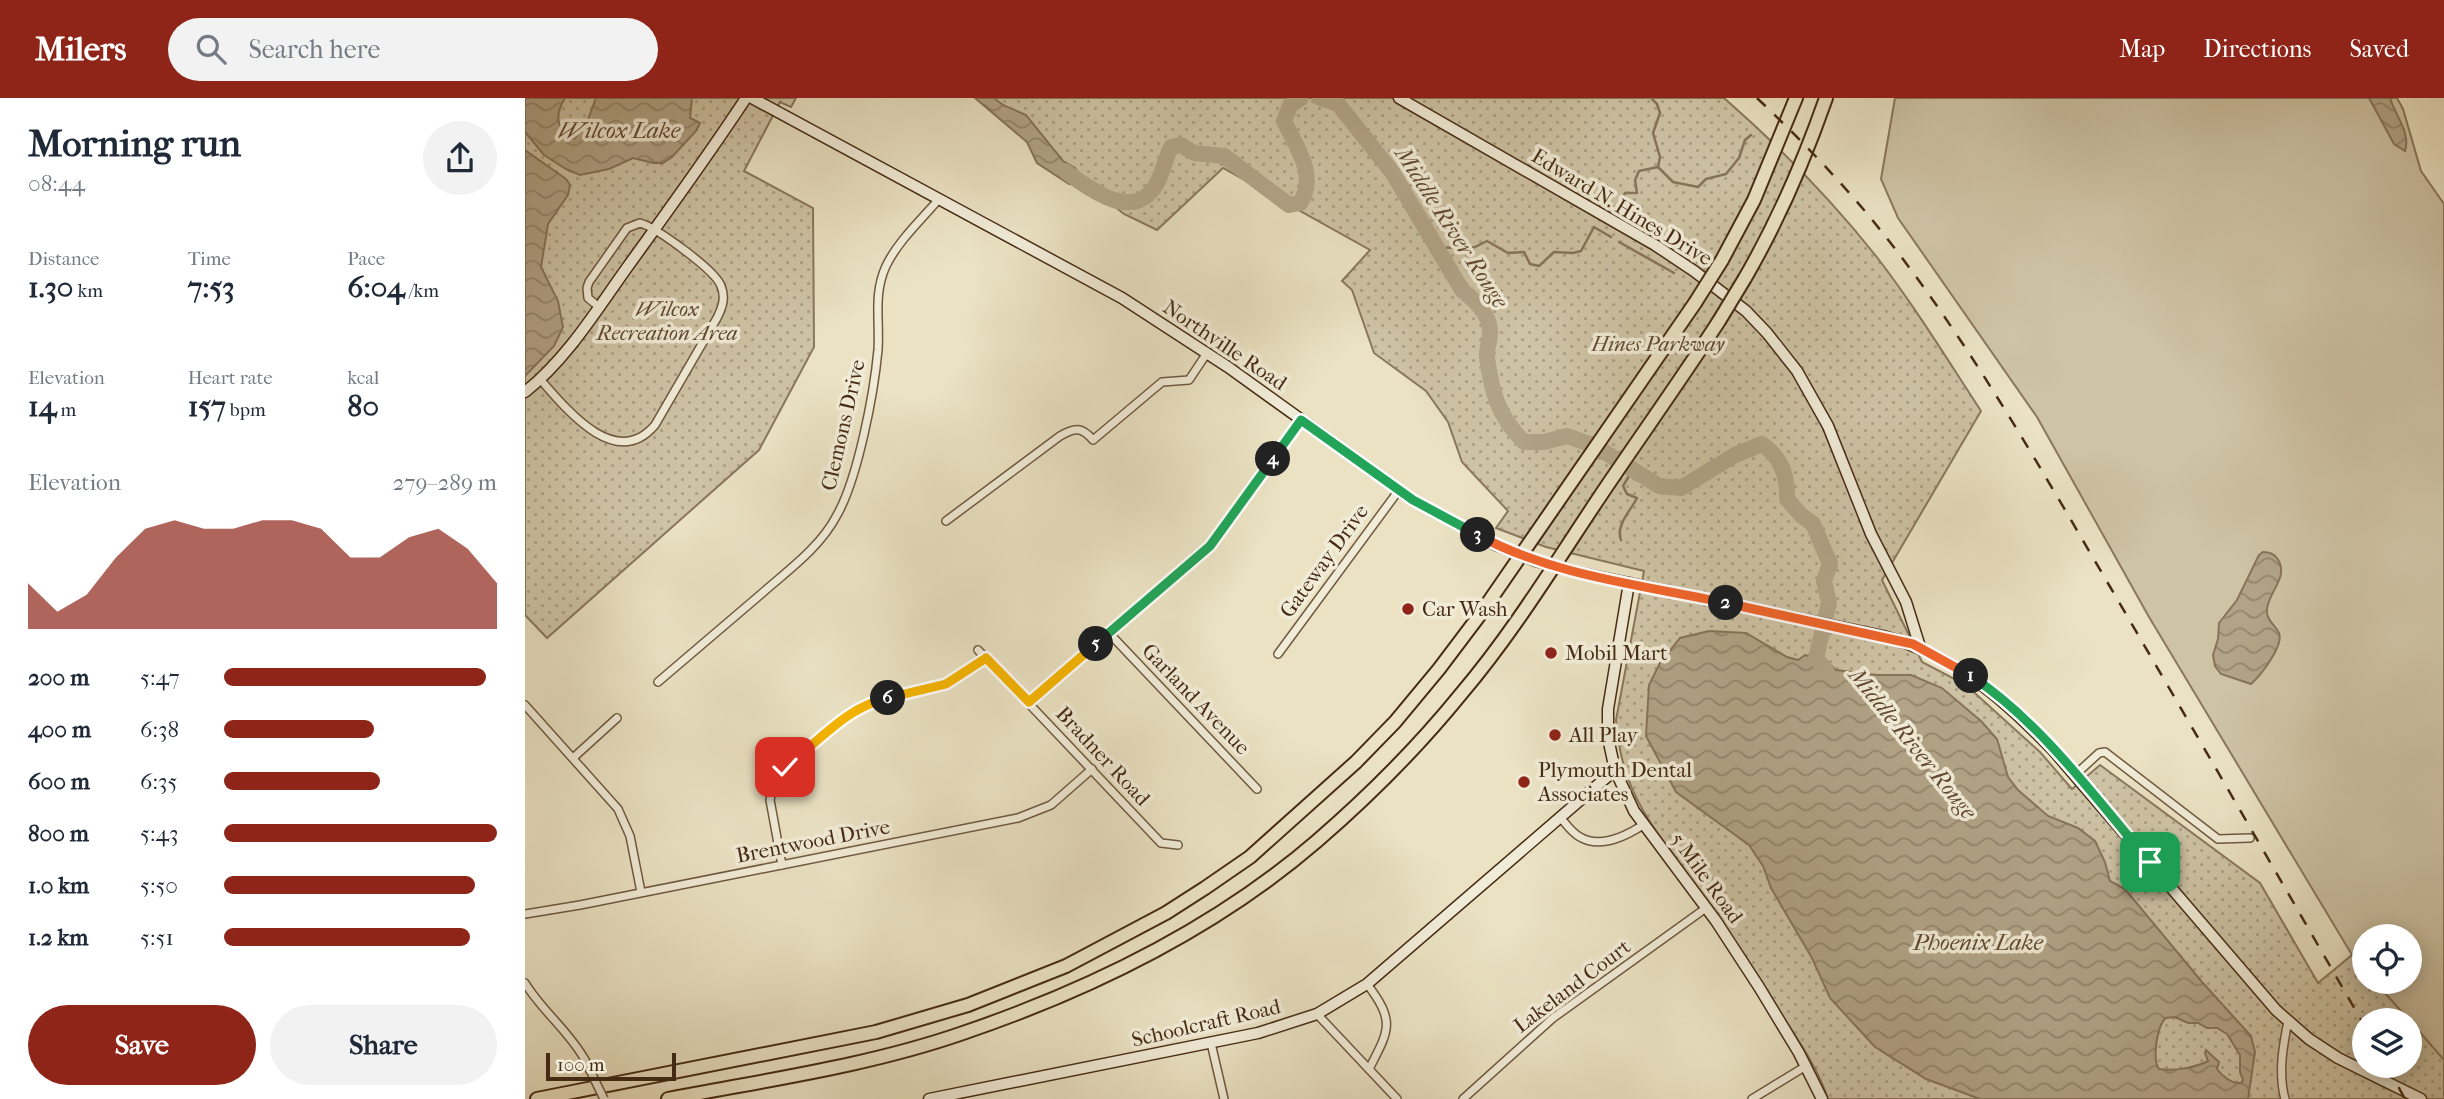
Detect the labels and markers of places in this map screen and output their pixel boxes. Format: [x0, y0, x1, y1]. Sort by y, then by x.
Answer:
pin: 4 [1255, 442, 1291, 476]
pin: 3 [1461, 518, 1495, 552]
pin: 2 [1709, 586, 1743, 620]
place label: Car Wash [1422, 597, 1508, 621]
marker: Car Wash [1400, 601, 1416, 617]
pin: 5 [1079, 626, 1113, 662]
place label: Mobil Mart [1565, 641, 1668, 665]
marker: Mobil Mart [1543, 645, 1559, 661]
pin: 1 [1953, 658, 1989, 694]
pin: 6 [871, 680, 905, 716]
place label: All Play [1568, 723, 1639, 747]
marker: All Play [1547, 727, 1563, 743]
pin [755, 737, 815, 797]
place label: Plymouth Dental Associates [1537, 758, 1692, 806]
marker: Plymouth Dental Associates [1516, 774, 1532, 790]
pin [2120, 832, 2180, 892]

